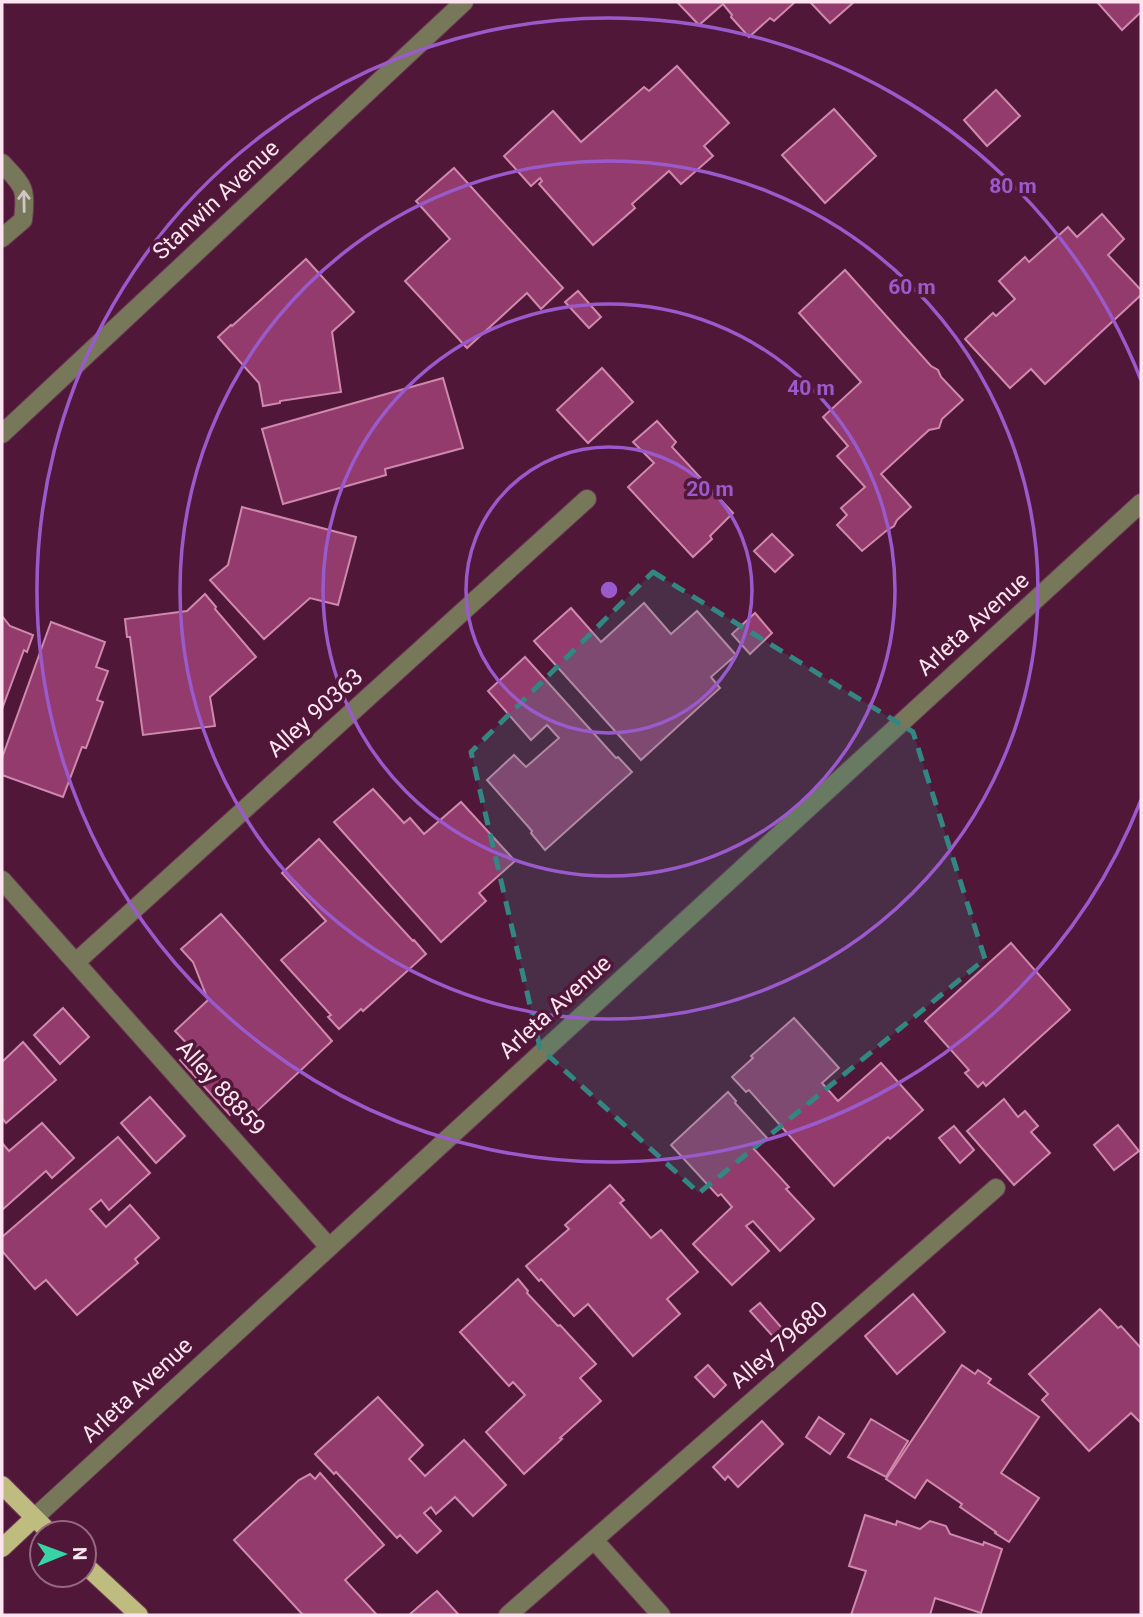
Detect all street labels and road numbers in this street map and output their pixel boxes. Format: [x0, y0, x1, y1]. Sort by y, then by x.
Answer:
street label: Stanwin Avenue [147, 135, 285, 265]
street label: Arleta Avenue [911, 567, 1035, 681]
street label: Alley 90363 [262, 663, 368, 763]
street label: Arleta Avenue [493, 950, 617, 1064]
street label: Alley 88859 [171, 1035, 271, 1141]
street label: Alley 79680 [725, 1296, 833, 1394]
street label: Arleta Avenue [76, 1332, 198, 1448]

